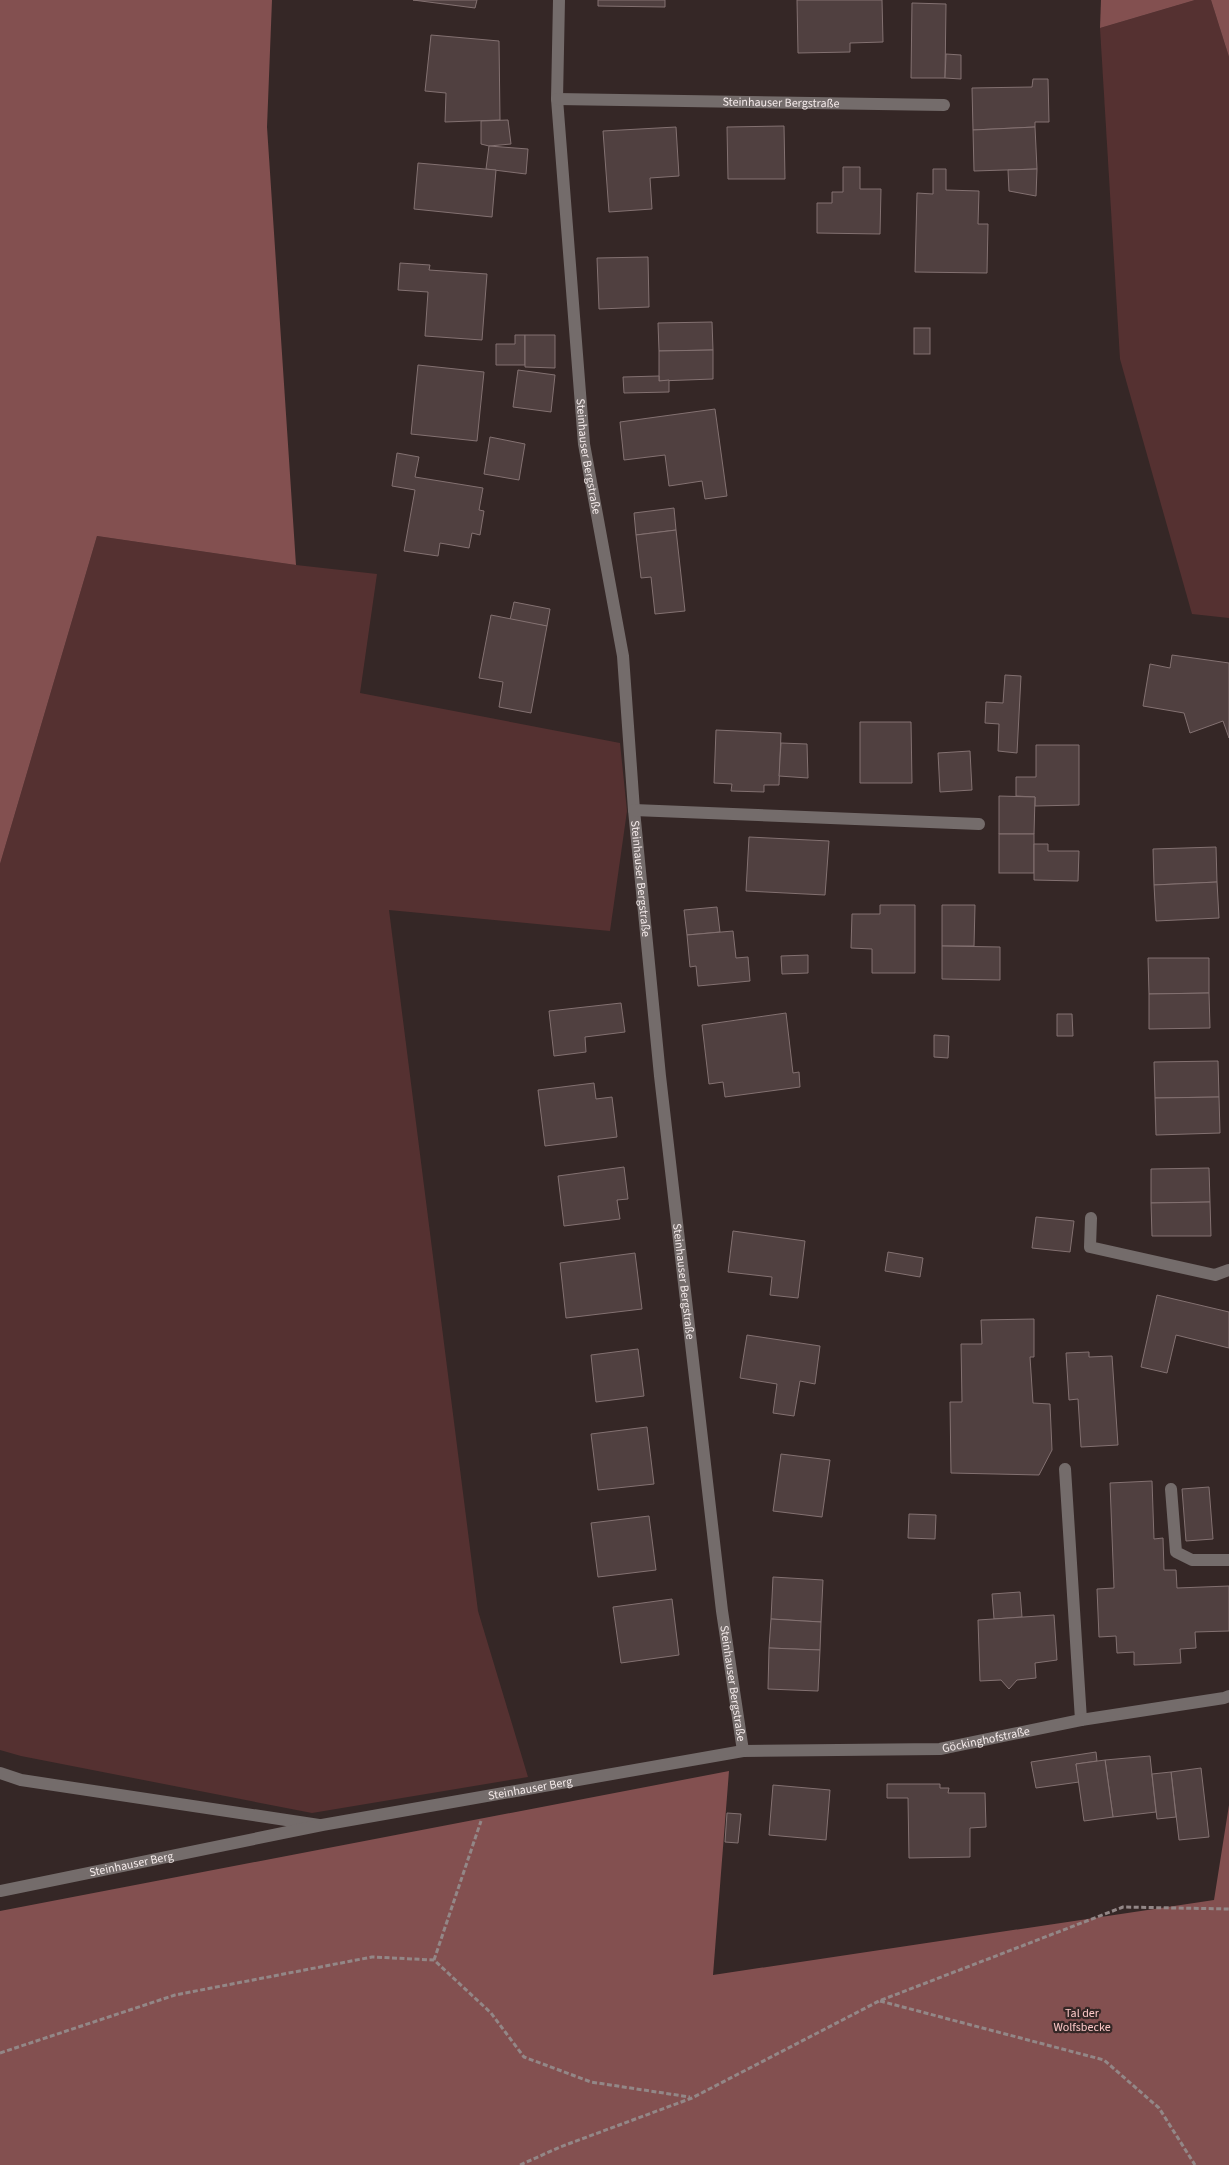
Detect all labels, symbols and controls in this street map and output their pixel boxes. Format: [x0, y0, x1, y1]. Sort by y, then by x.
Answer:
street label: Steinhauser Bergstraße [722, 93, 840, 112]
street label: Steinhauser Bergstraße [572, 398, 605, 516]
street label: Steinhauser Bergstraße [627, 820, 655, 938]
street label: Steinhauser Bergstraße [669, 1222, 699, 1340]
street label: Steinhauser Bergstraße [716, 1624, 750, 1742]
street label: Göckinghofstraße [941, 1722, 1031, 1757]
street label: Steinhauser Berg [487, 1773, 574, 1804]
street label: Steinhauser Berg [88, 1847, 175, 1881]
park label: Tal der Wolfsbecke [1053, 2005, 1111, 2036]

